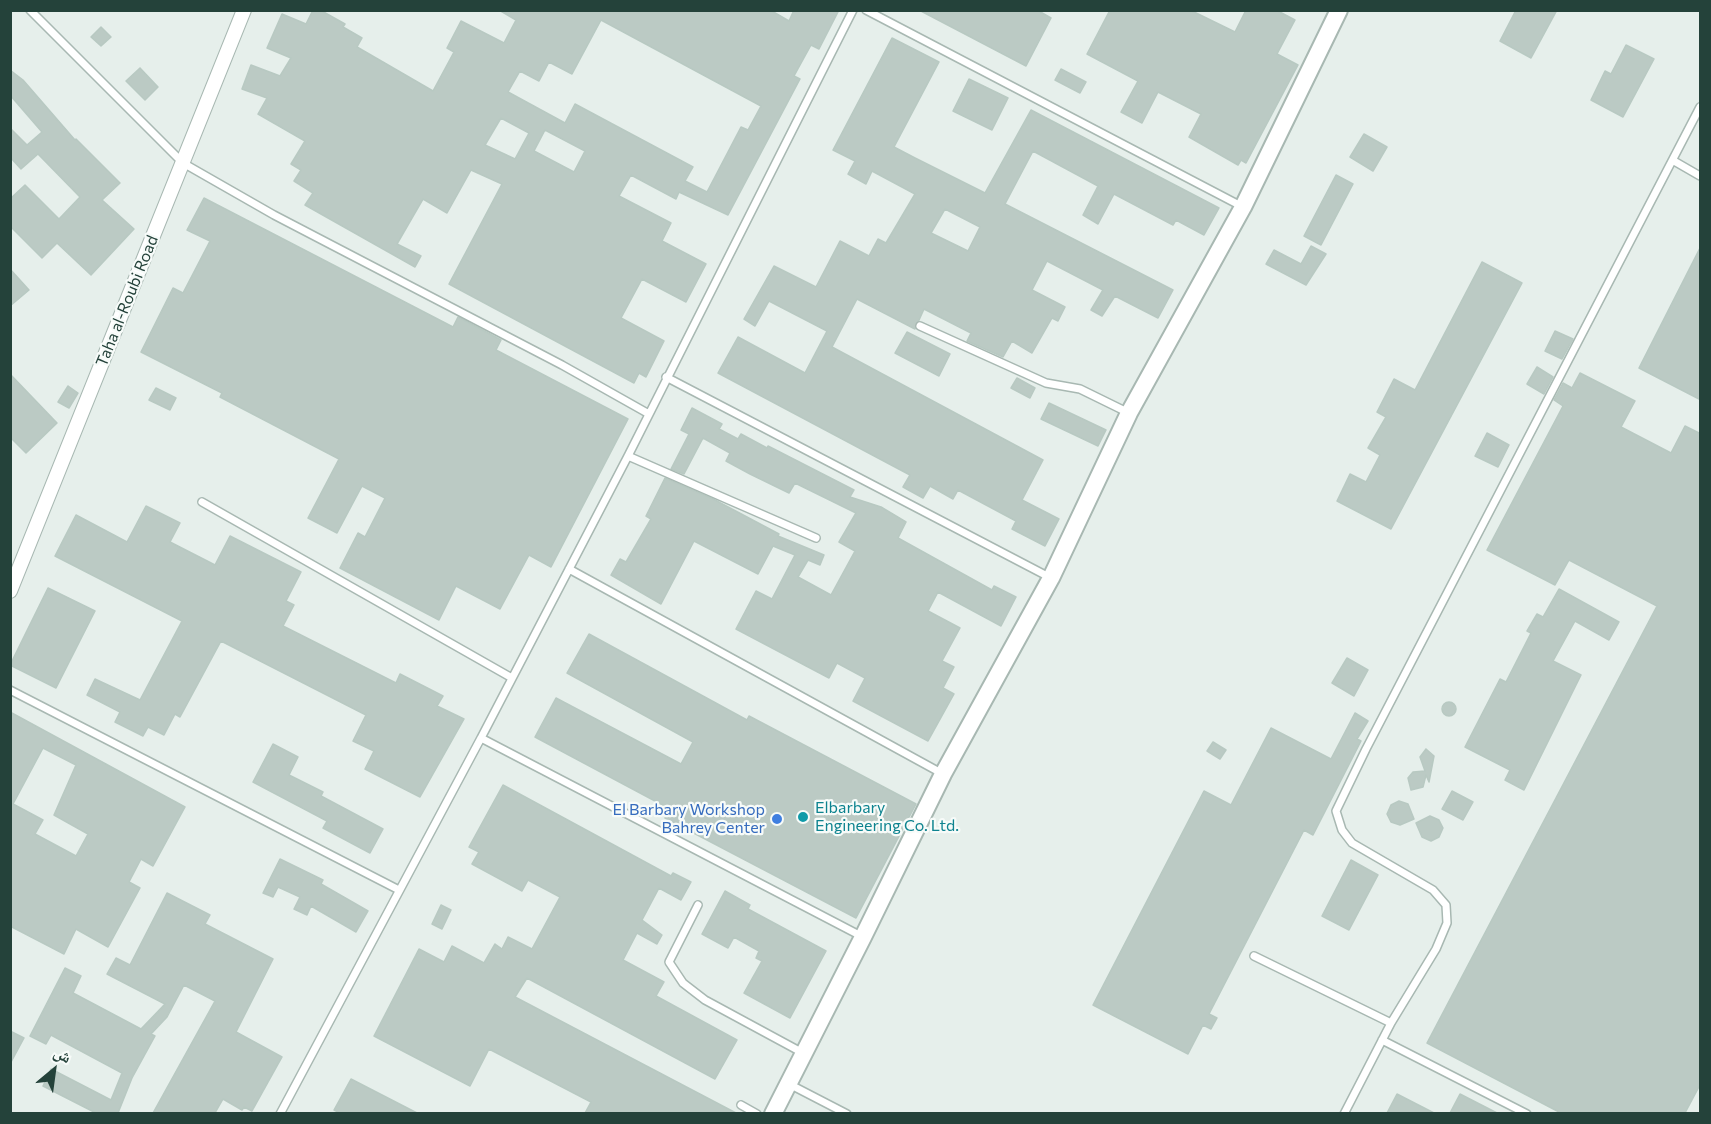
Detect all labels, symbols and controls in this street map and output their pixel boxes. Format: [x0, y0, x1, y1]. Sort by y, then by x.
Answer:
street label: Taha al-Roubi Road [92, 233, 162, 369]
place label: Elbarbary Engineering Co. Ltd. [815, 798, 959, 836]
place label: El Barbary Workshop Bahrey Center [612, 800, 765, 838]
marker: Elbarbary Engineering Co. Ltd. [796, 810, 810, 824]
marker: El Barbary Workshop Bahrey Center [770, 812, 784, 826]
north arrow [24, 1040, 84, 1100]
text: ش [51, 1041, 75, 1066]

